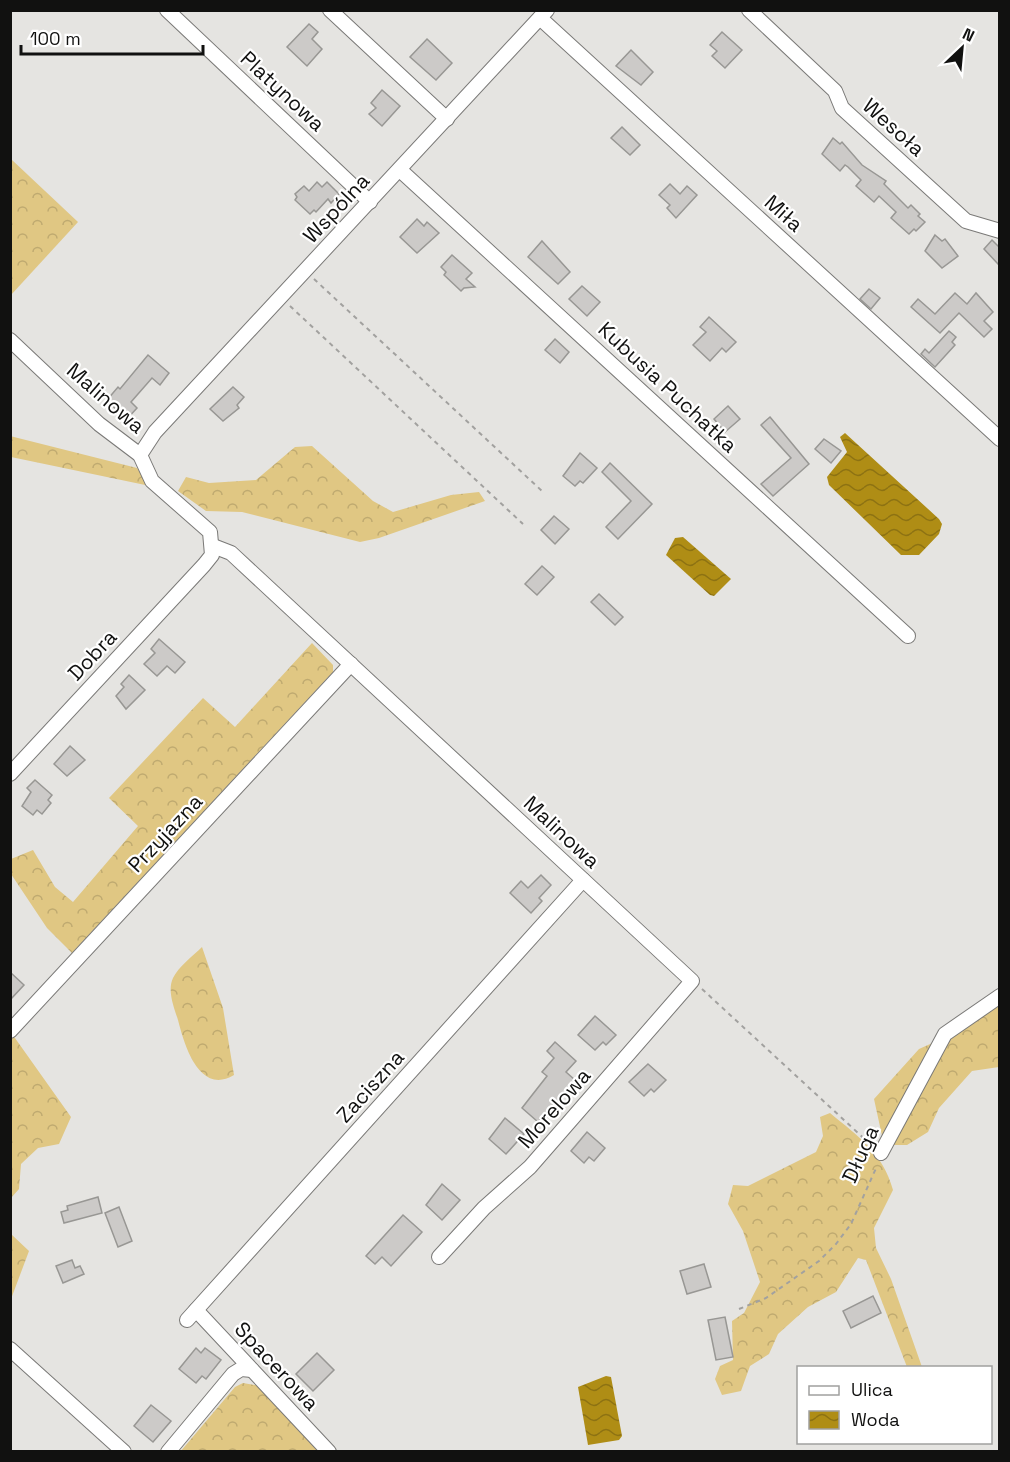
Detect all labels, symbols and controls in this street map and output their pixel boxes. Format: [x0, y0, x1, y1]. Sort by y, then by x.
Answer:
scale bar [21, 18, 202, 56]
north arrow [932, 18, 992, 78]
text: N [959, 23, 978, 47]
text: 100 m [30, 27, 81, 50]
street label: Platynowa [235, 45, 331, 137]
street label: Wesoła [857, 92, 931, 162]
street label: Wspólna [297, 167, 375, 249]
street label: Miła [759, 189, 809, 237]
street label: Kubusia Puchatka [593, 316, 743, 458]
street label: Malinowa [61, 357, 151, 439]
street label: Dobra [62, 624, 122, 686]
street label: Przyjazna [122, 788, 208, 878]
street label: Malinowa [518, 790, 606, 874]
street label: Zaciszna [330, 1044, 410, 1128]
street label: Morelowa [512, 1062, 596, 1154]
street label: Długa [835, 1121, 885, 1187]
street label: Spacerowa [229, 1316, 325, 1416]
legend [797, 1366, 992, 1444]
text: Ulica [851, 1378, 893, 1401]
text: Woda [851, 1408, 900, 1431]

